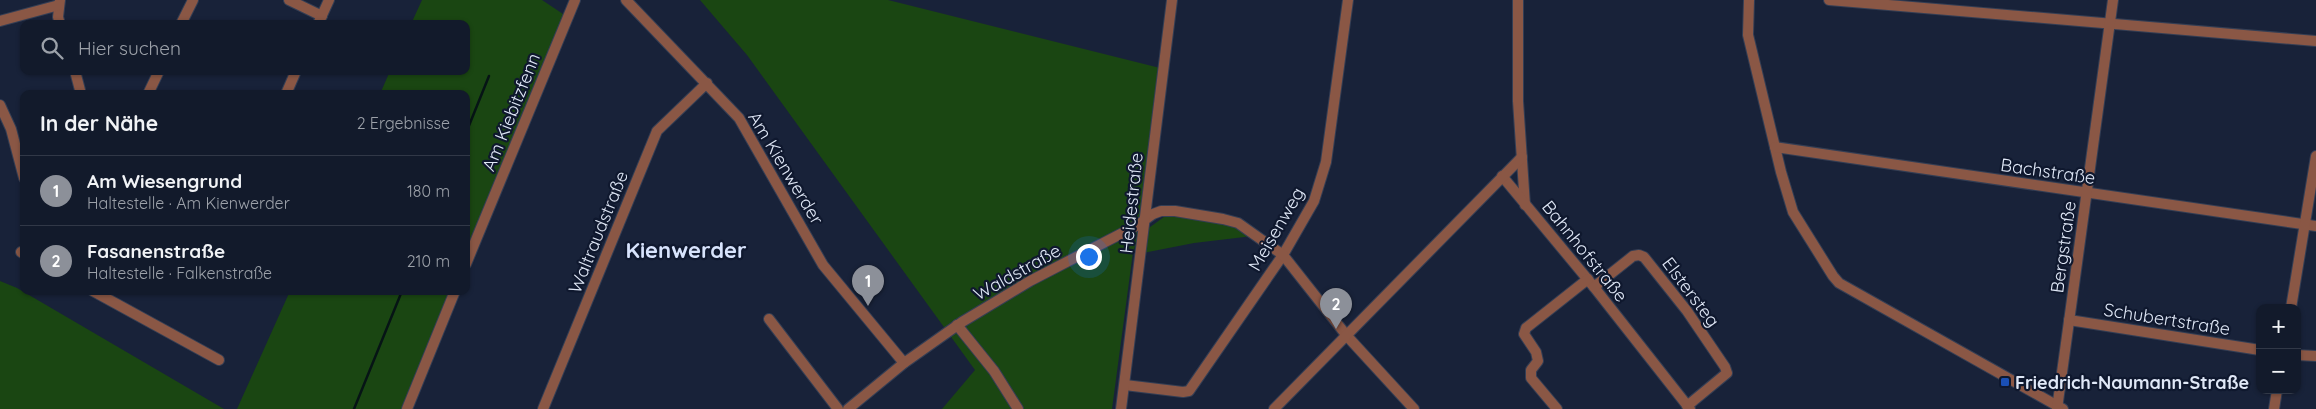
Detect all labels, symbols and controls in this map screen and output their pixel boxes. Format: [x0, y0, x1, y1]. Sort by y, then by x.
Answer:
search box [20, 20, 470, 75]
icon: search [38, 34, 66, 62]
text: Hier suchen [78, 36, 181, 60]
street label: Am Kiebitzfenn [477, 50, 545, 174]
street label: Am Kienwerder [743, 107, 829, 229]
text: In der Nähe [40, 110, 158, 136]
text: 2 Ergebnisse [357, 113, 450, 133]
street label: Heidestraße [1114, 151, 1148, 255]
street label: Bachstraße [1999, 153, 2097, 189]
street label: Waltraudstraße [563, 167, 633, 297]
text: Am Wiesengrund [87, 169, 242, 193]
text: 1 [53, 181, 59, 201]
text: 180 m [407, 181, 450, 201]
street label: Meisenweg [1243, 183, 1309, 275]
text: Haltestelle · Am Kienwerder [87, 193, 290, 213]
street label: Bahnhofstraße [1537, 196, 1633, 306]
street label: Bergstraße [2045, 199, 2081, 295]
district label: Kienwerder [626, 236, 747, 264]
text: Fasanenstraße [87, 239, 225, 263]
street label: Waldstraße [969, 239, 1065, 305]
your location [1076, 244, 1102, 270]
text: 2 [51, 251, 61, 271]
text: 210 m [407, 251, 450, 271]
street label: Elstersteg [1657, 252, 1725, 332]
text: Haltestelle · Falkenstraße [87, 263, 272, 283]
pin: 1 [852, 265, 884, 306]
pin: 2 [1320, 288, 1352, 329]
street label: Schubertstraße [2102, 298, 2232, 340]
map controls [2256, 304, 2301, 394]
button: + [2256, 304, 2301, 349]
button: − [2256, 349, 2301, 394]
place label: Friedrich-Naumann-Straße [2015, 371, 2249, 394]
marker: Friedrich-Naumann-Straße [1999, 376, 2011, 388]

